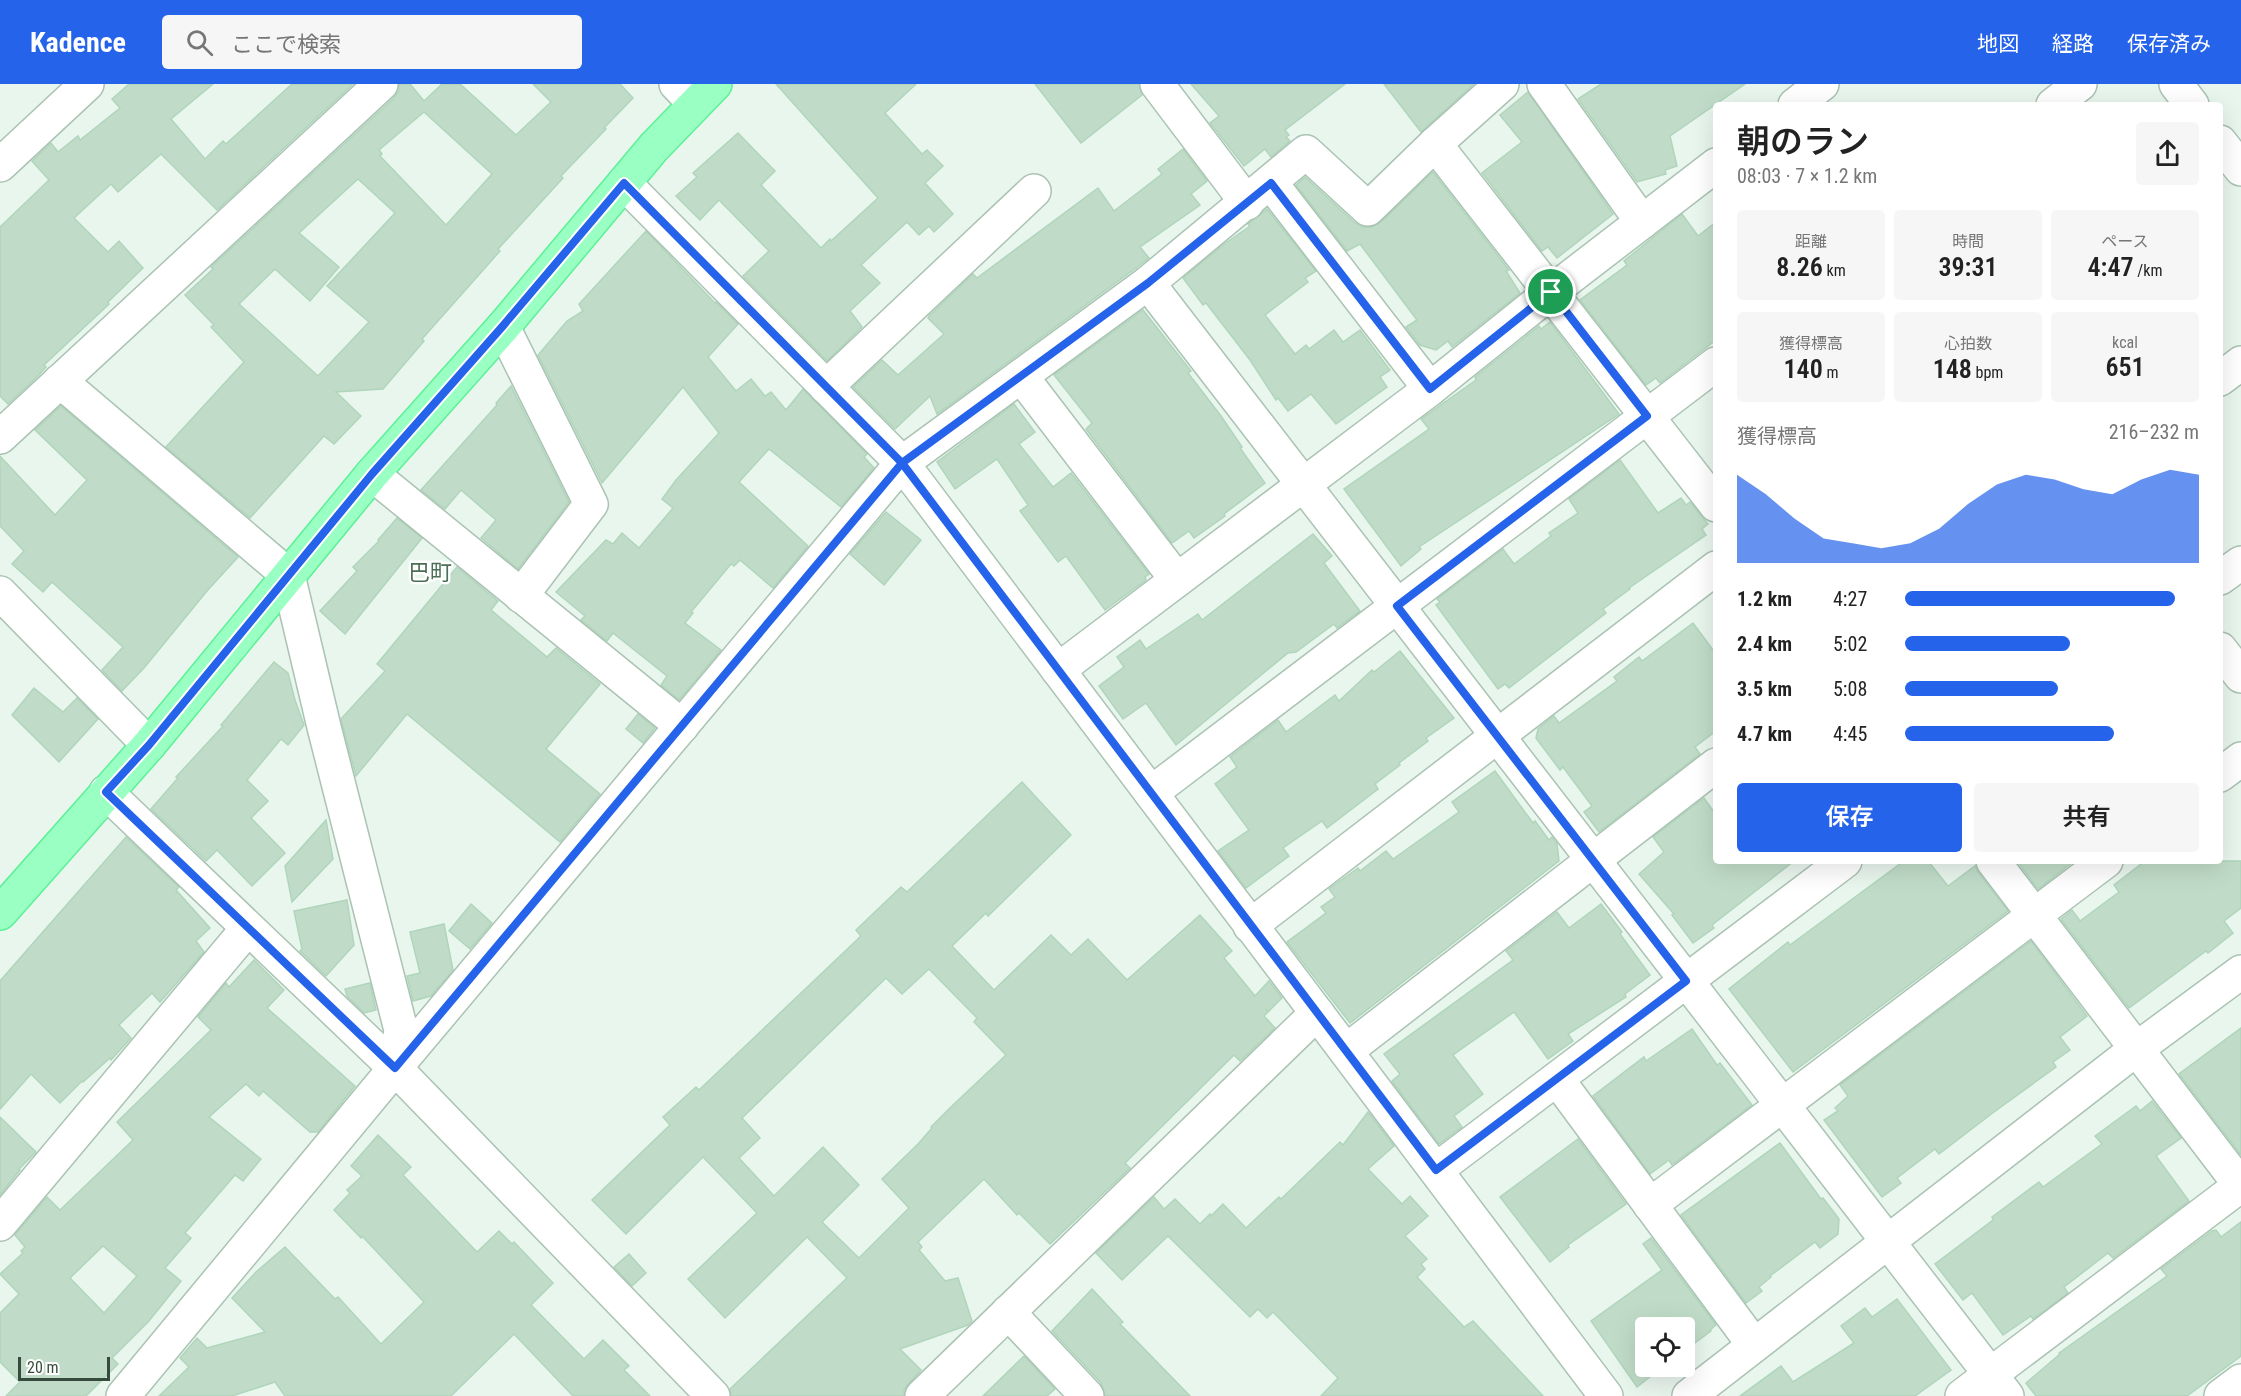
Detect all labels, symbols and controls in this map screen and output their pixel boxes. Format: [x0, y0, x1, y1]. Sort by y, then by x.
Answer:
search box [162, 15, 582, 69]
text: Kadence [30, 26, 126, 59]
icon: search [183, 26, 216, 59]
text: ここで検索 [231, 32, 341, 57]
text: 地図 [1977, 32, 2019, 56]
text: 経路 [2052, 32, 2094, 56]
text: 保存済み [2127, 32, 2211, 56]
text: 朝のラン [1737, 122, 1869, 161]
button: share [2136, 122, 2199, 185]
text: 08:03 · 7 × 1.2 km [1737, 164, 1877, 188]
text: 距離 [1795, 232, 1827, 251]
text: 時間 [1952, 232, 1984, 251]
text: ペース [2101, 232, 2149, 251]
text: 8.26 [1776, 252, 1823, 282]
text: 39:31 [1938, 252, 1998, 282]
text: 4:47 [2088, 252, 2134, 282]
text: km [1823, 261, 1846, 280]
text: /km [2134, 261, 2162, 280]
pin [1525, 266, 1576, 317]
icon: arrive [1534, 275, 1567, 308]
text: kcal [2112, 333, 2138, 352]
text: 獲得標高 [1779, 334, 1843, 353]
text: 心拍数 [1944, 334, 1992, 353]
text: 651 [2105, 352, 2145, 382]
text: 140 [1784, 354, 1823, 384]
text: 148 [1933, 354, 1972, 384]
text: m [1823, 363, 1838, 382]
text: bpm [1972, 363, 2003, 382]
text: 216–232 m [2109, 420, 2199, 444]
text: 獲得標高 [1737, 424, 1817, 448]
district label: 巴町 [408, 560, 452, 585]
text: 1.2 km [1737, 587, 1792, 611]
text: 4:27 [1833, 587, 1867, 611]
text: 2.4 km [1737, 632, 1792, 656]
text: 5:02 [1833, 632, 1867, 656]
text: 3.5 km [1737, 677, 1792, 701]
text: 5:08 [1833, 677, 1867, 701]
text: 4.7 km [1737, 722, 1792, 746]
text: 4:45 [1833, 722, 1867, 746]
button: 保存 [1737, 783, 1962, 852]
button: 共有 [1974, 783, 2199, 852]
map controls [1635, 1317, 1695, 1377]
button: locate [1635, 1317, 1695, 1377]
scale bar [18, 1354, 110, 1382]
text: 20 m [27, 1358, 59, 1377]

